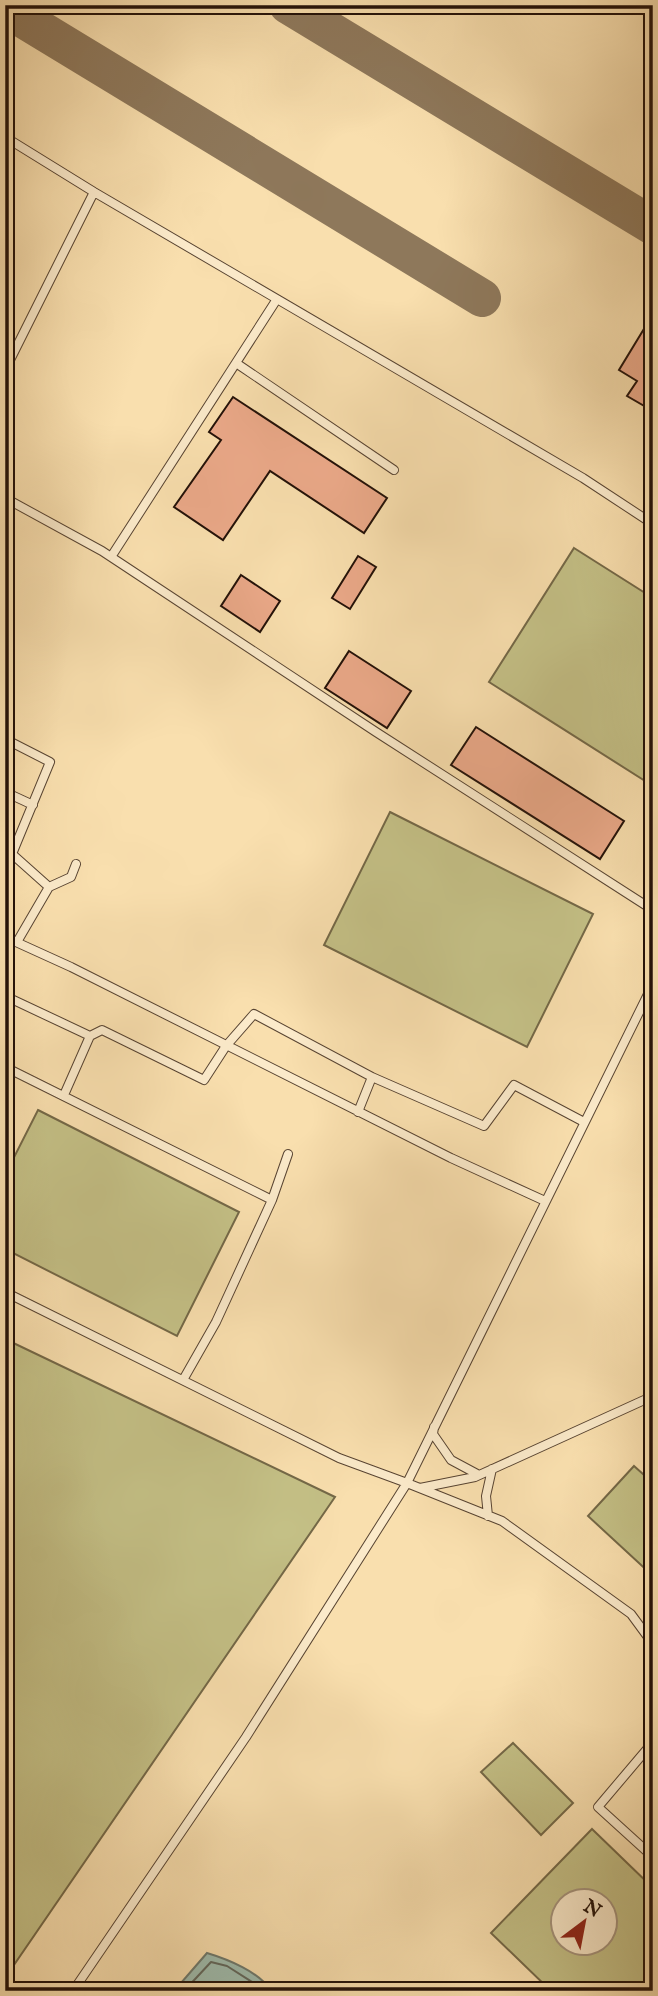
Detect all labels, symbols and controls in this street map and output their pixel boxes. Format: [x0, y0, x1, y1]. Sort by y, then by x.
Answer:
north arrow [550, 1888, 620, 1958]
text: N [578, 1894, 606, 1924]

